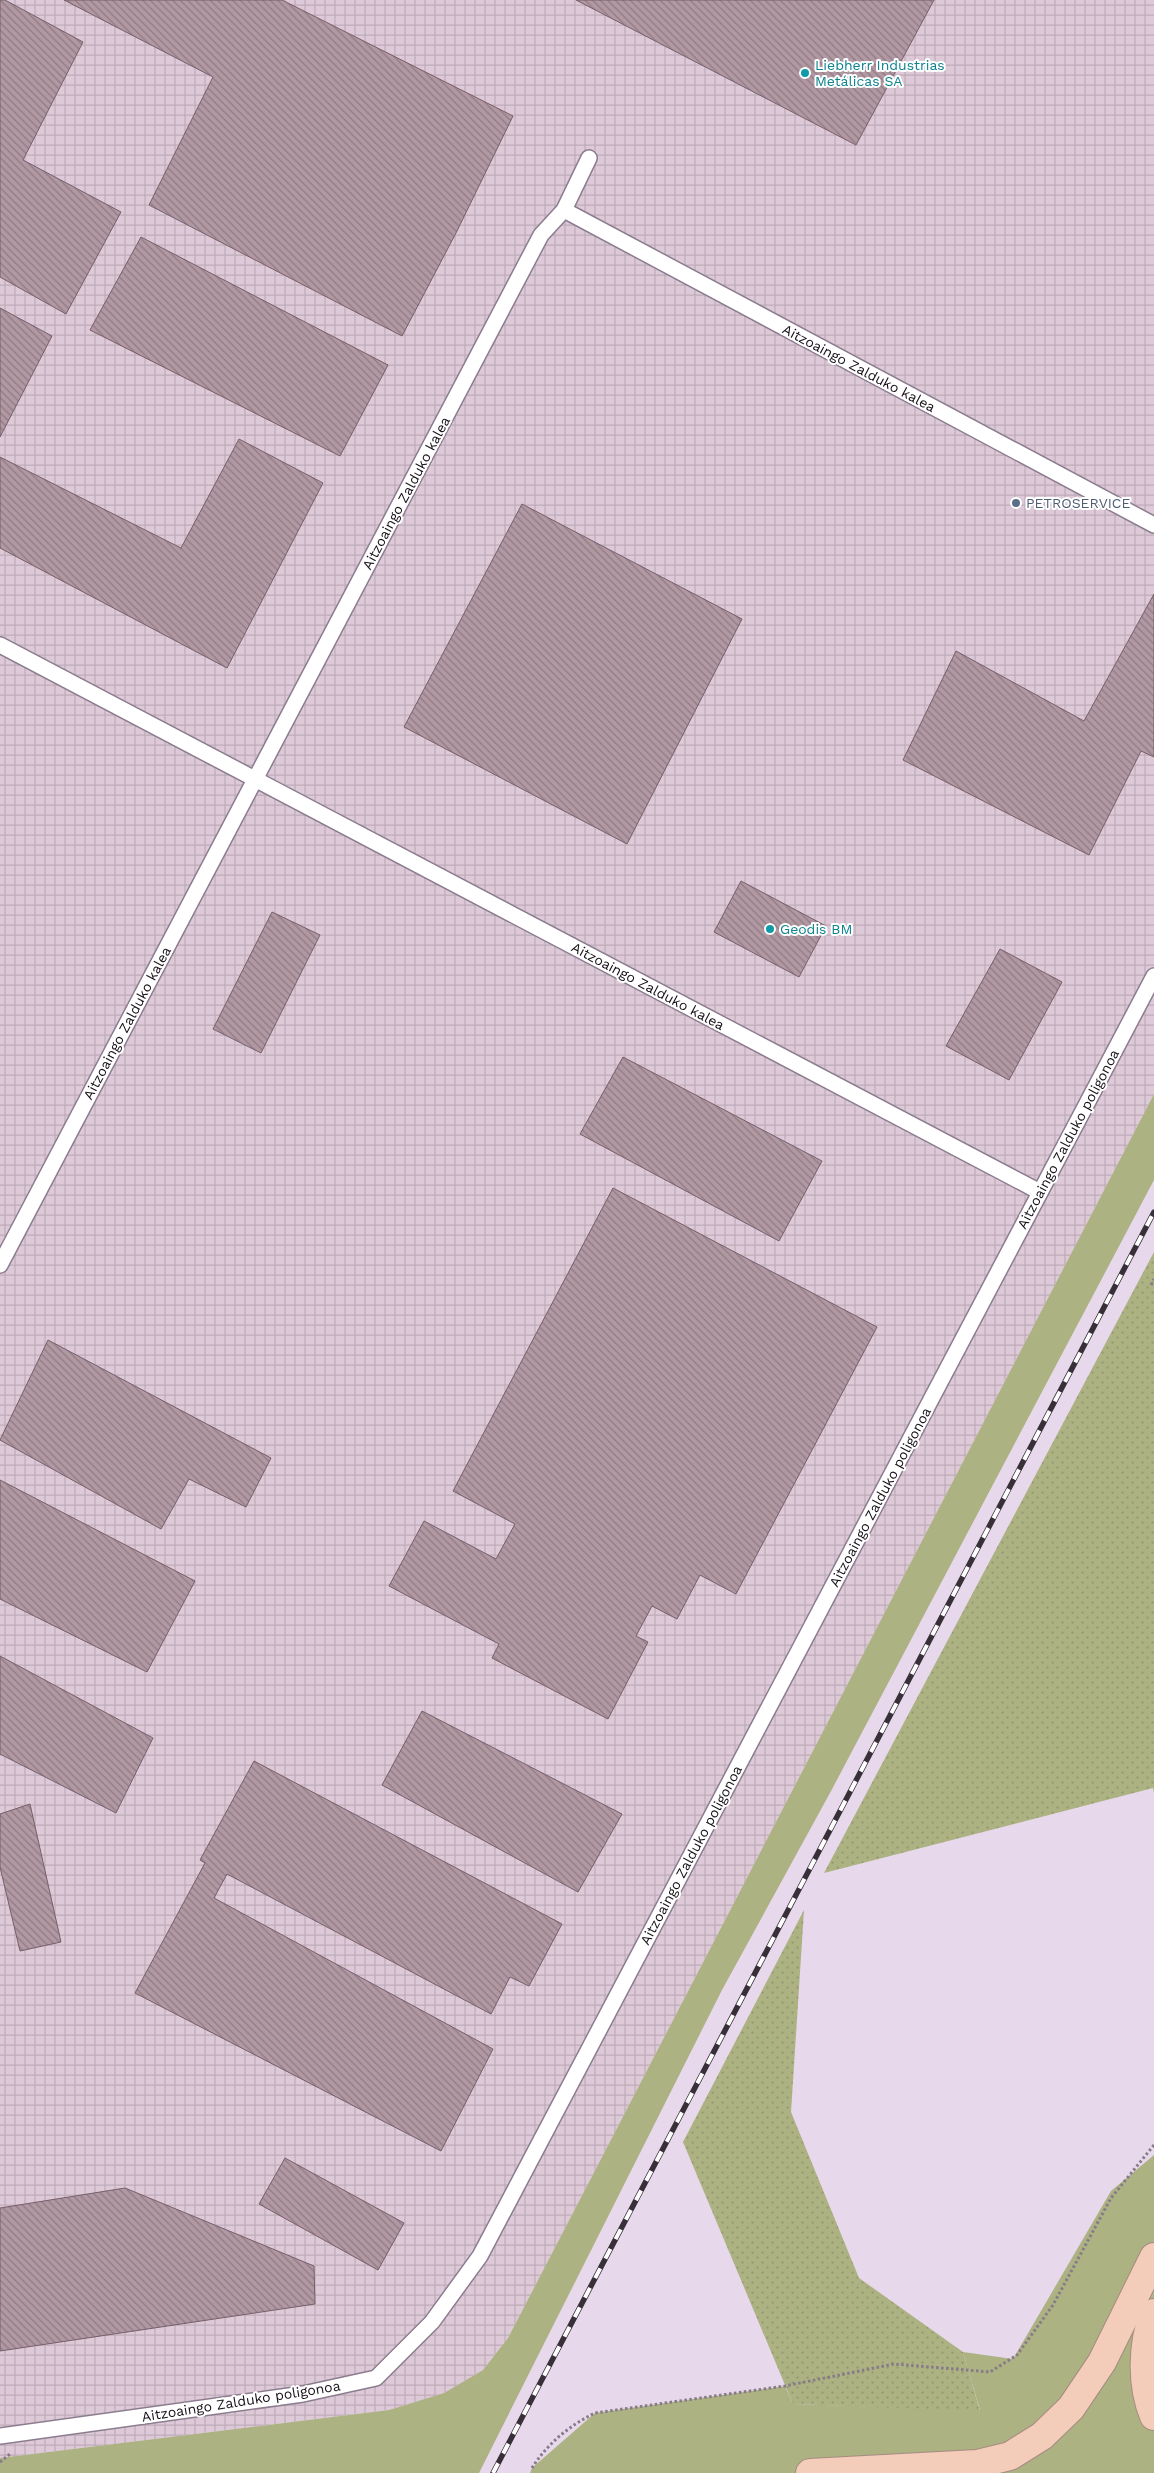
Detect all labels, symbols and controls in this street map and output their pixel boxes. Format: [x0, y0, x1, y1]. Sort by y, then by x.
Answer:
place label: Liebherr Industrias Metálicas SA [815, 57, 945, 89]
marker: Liebherr Industrias Metálicas SA [799, 67, 811, 79]
street label: Aitzoaingo Zalduko kalea [780, 321, 938, 415]
street label: Aitzoaingo Zalduko kalea [359, 414, 453, 572]
place label: PETROSERVICE [1026, 495, 1130, 511]
marker: PETROSERVICE [1010, 497, 1022, 509]
place label: Geodis BM [780, 921, 852, 937]
marker: Geodis BM [764, 923, 776, 935]
street label: Aitzoaingo Zalduko kalea [569, 939, 727, 1033]
street label: Aitzoaingo Zalduko kalea [80, 944, 174, 1102]
street label: Aitzoaingo Zalduko poligonoa [1014, 1047, 1122, 1231]
street label: Aitzoaingo Zalduko poligonoa [826, 1405, 934, 1589]
street label: Aitzoaingo Zalduko poligonoa [637, 1763, 745, 1947]
street label: Aitzoaingo Zalduko poligonoa [141, 2377, 342, 2425]

